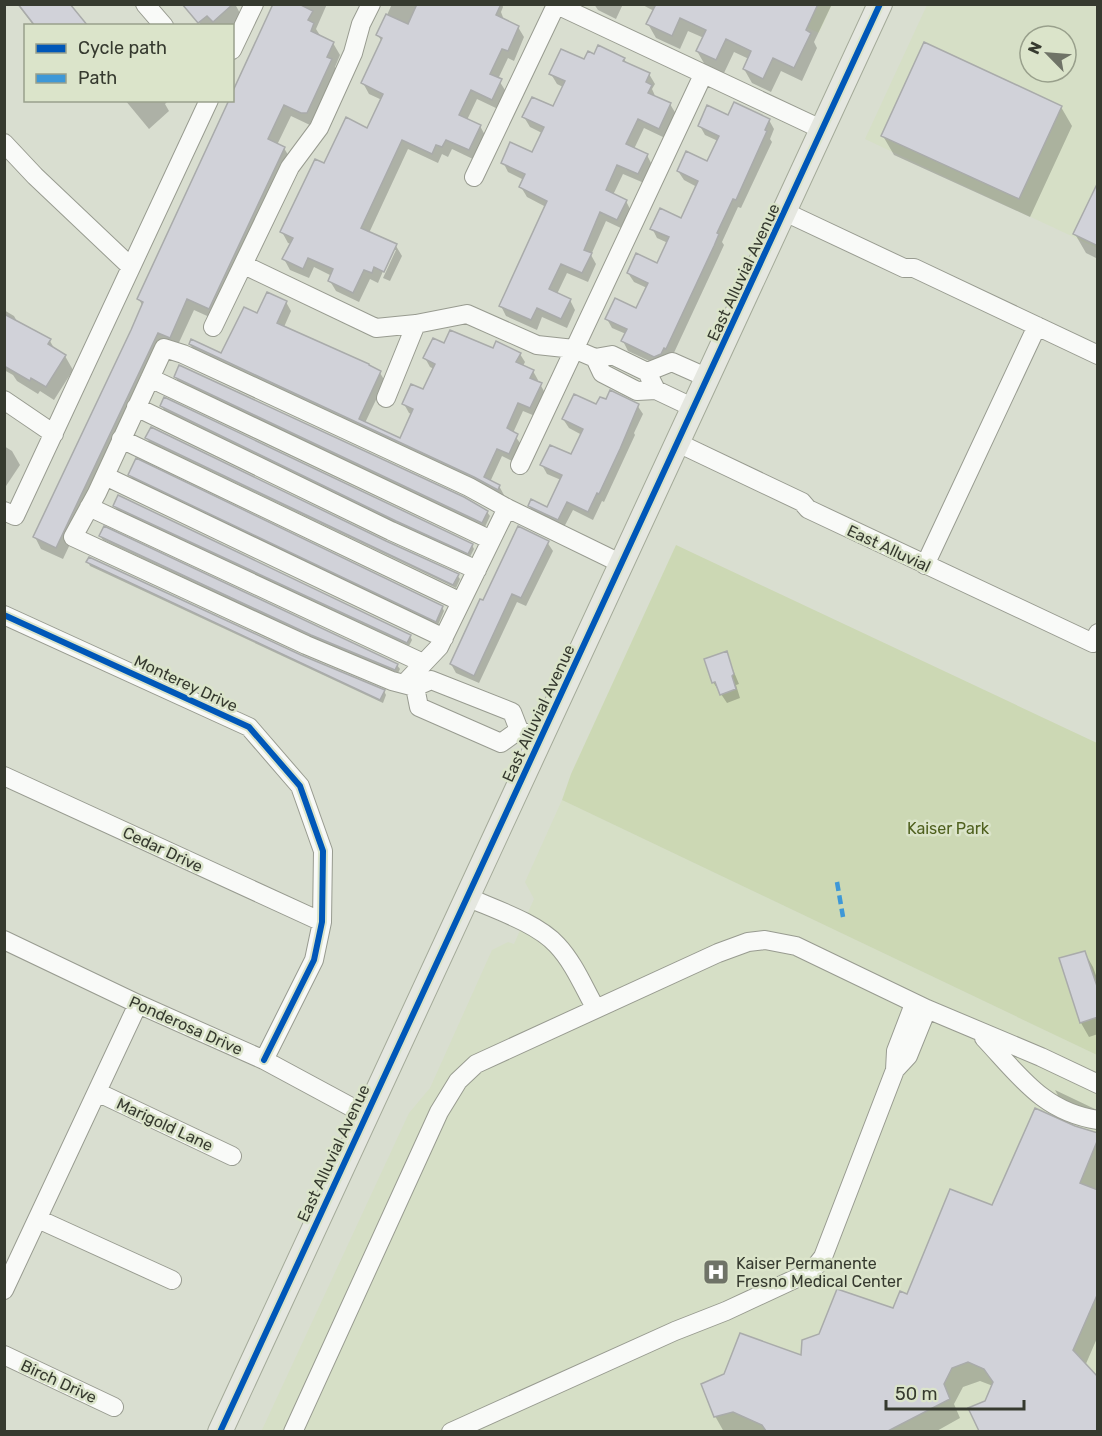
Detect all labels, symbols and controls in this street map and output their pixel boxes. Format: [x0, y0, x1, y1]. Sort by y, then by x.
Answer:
legend [24, 24, 234, 102]
north arrow [1018, 24, 1078, 84]
text: Cycle path [78, 37, 167, 59]
text: N [1024, 39, 1046, 57]
text: Path [78, 67, 117, 89]
street label: East Alluvial Avenue [703, 200, 784, 344]
street label: East Alluvial [844, 521, 934, 576]
street label: East Alluvial Avenue [498, 641, 579, 785]
street label: Monterey Drive [131, 651, 241, 716]
park label: Kaiser Park [907, 819, 990, 838]
street label: Cedar Drive [120, 823, 206, 876]
street label: Ponderosa Drive [126, 992, 245, 1059]
street label: East Alluvial Avenue [293, 1081, 374, 1225]
street label: Marigold Lane [114, 1094, 216, 1155]
place label: Kaiser Permanente Fresno Medical Center [736, 1254, 902, 1291]
hospital icon: Kaiser Permanente Fresno Medical Center [701, 1257, 731, 1287]
street label: Birch Drive [18, 1356, 100, 1407]
scale bar [886, 1373, 1024, 1411]
text: 50 m [895, 1383, 938, 1405]

